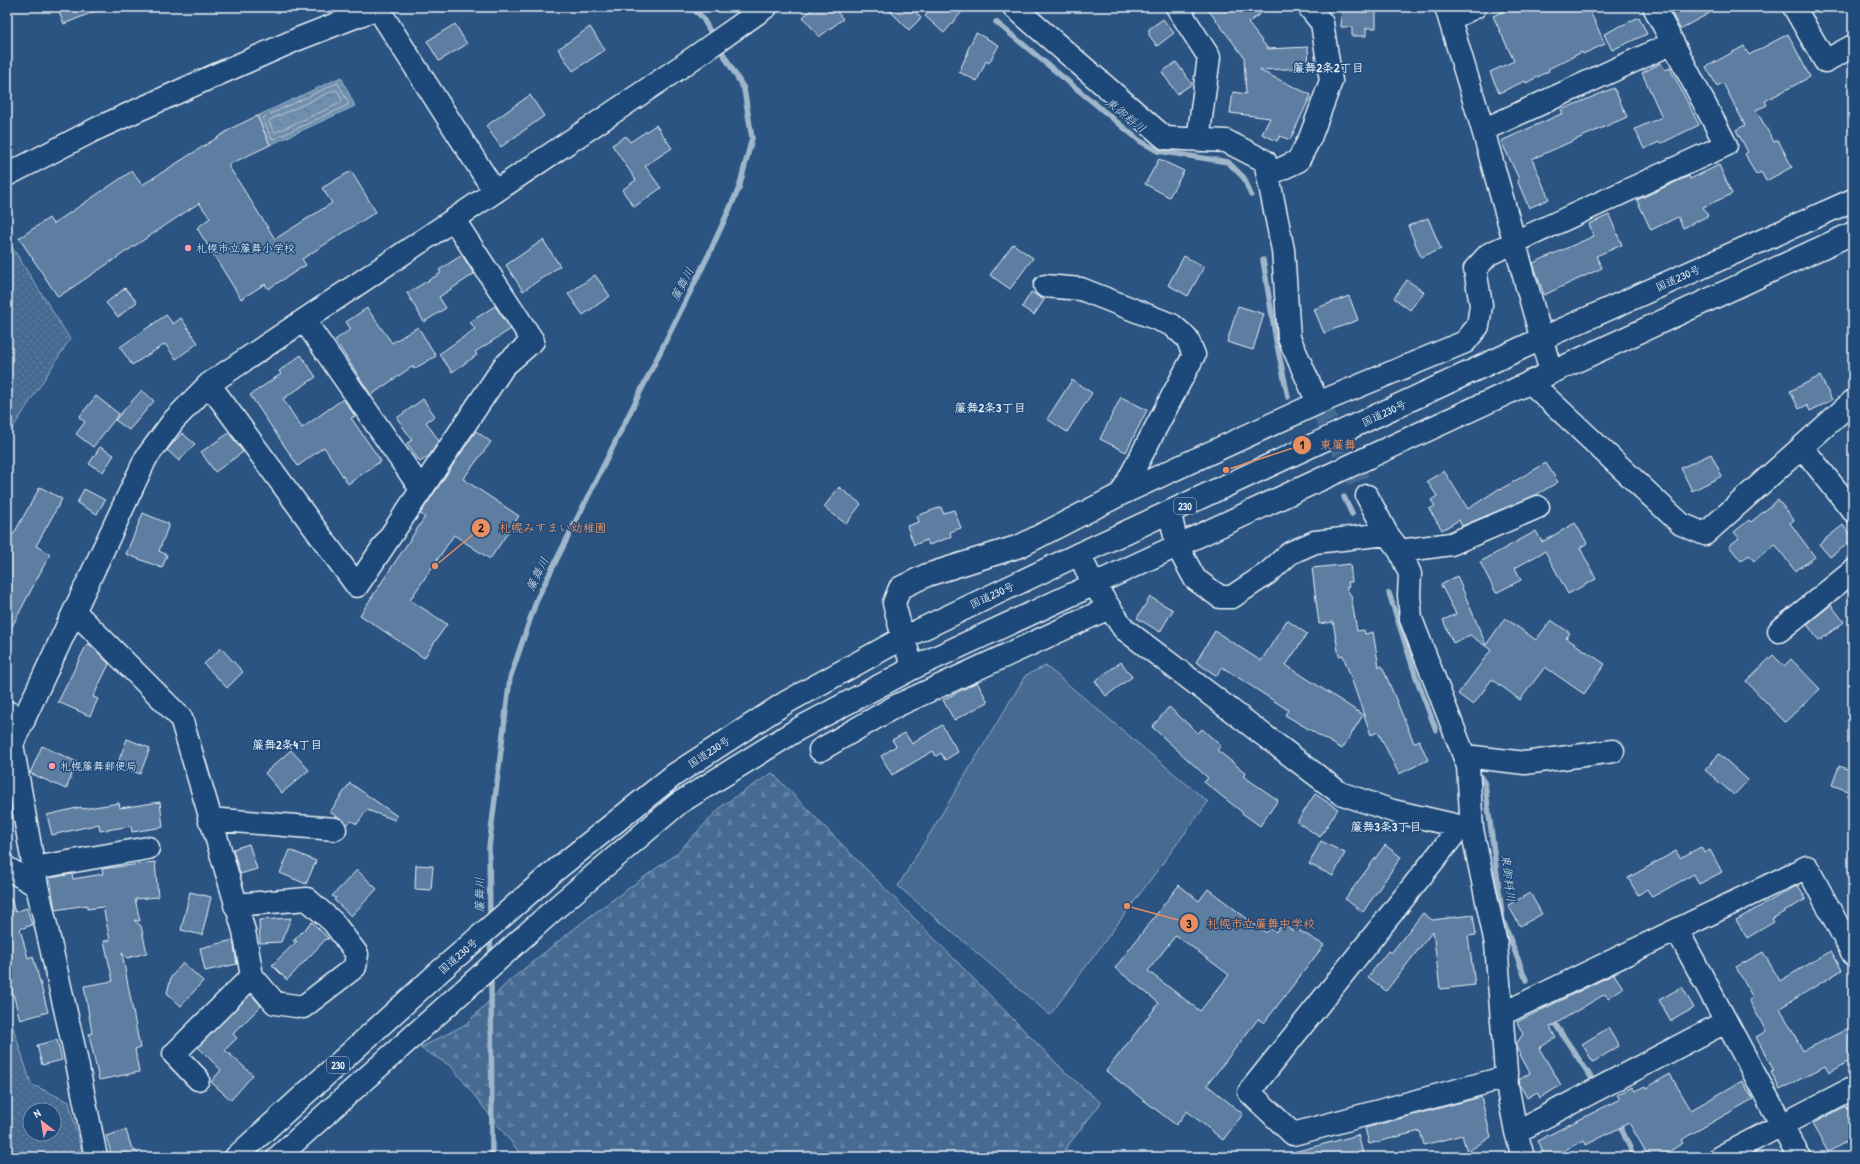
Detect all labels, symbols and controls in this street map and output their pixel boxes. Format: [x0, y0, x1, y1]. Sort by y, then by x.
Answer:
district label: 簾舞2条2丁目 [1292, 59, 1364, 76]
water label: 東御料川 [1102, 93, 1150, 137]
place label: 札幌市立簾舞小学校 [196, 241, 295, 255]
marker: 札幌市立簾舞小学校 [183, 243, 193, 253]
street label: 国道230号 [1653, 262, 1703, 294]
water label: 簾舞川 [666, 264, 698, 304]
street label: 国道230号 [1359, 397, 1409, 429]
district label: 簾舞2条3丁目 [955, 399, 1026, 416]
callout: 東簾舞 [1292, 433, 1364, 457]
text: 1 [1300, 436, 1305, 453]
text: 東簾舞 [1320, 436, 1356, 453]
road number: 230 [1174, 498, 1196, 514]
callout: 札幌みすまい幼稚園 [471, 516, 615, 540]
text: 2 [478, 519, 484, 536]
text: 札幌みすまい幼稚園 [499, 519, 607, 536]
water label: 簾舞川 [521, 554, 553, 594]
street label: 国道230号 [967, 579, 1017, 611]
street label: 国道230号 [685, 733, 733, 771]
district label: 簾舞2条4丁目 [252, 736, 322, 753]
place label: 札幌簾舞郵便局 [60, 759, 137, 773]
marker: 札幌簾舞郵便局 [47, 761, 57, 771]
district label: 簾舞3条3丁目 [1351, 818, 1421, 835]
water label: 東御料川 [1498, 853, 1520, 903]
water label: 簾舞川 [471, 877, 488, 913]
callout: 札幌市立簾舞中学校 [1179, 911, 1323, 935]
text: 3 [1186, 915, 1192, 932]
text: 札幌市立簾舞中学校 [1207, 915, 1315, 932]
street label: 国道230号 [435, 935, 481, 977]
road number: 230 [327, 1057, 349, 1073]
north arrow [22, 1102, 62, 1142]
text: N [31, 1106, 43, 1121]

